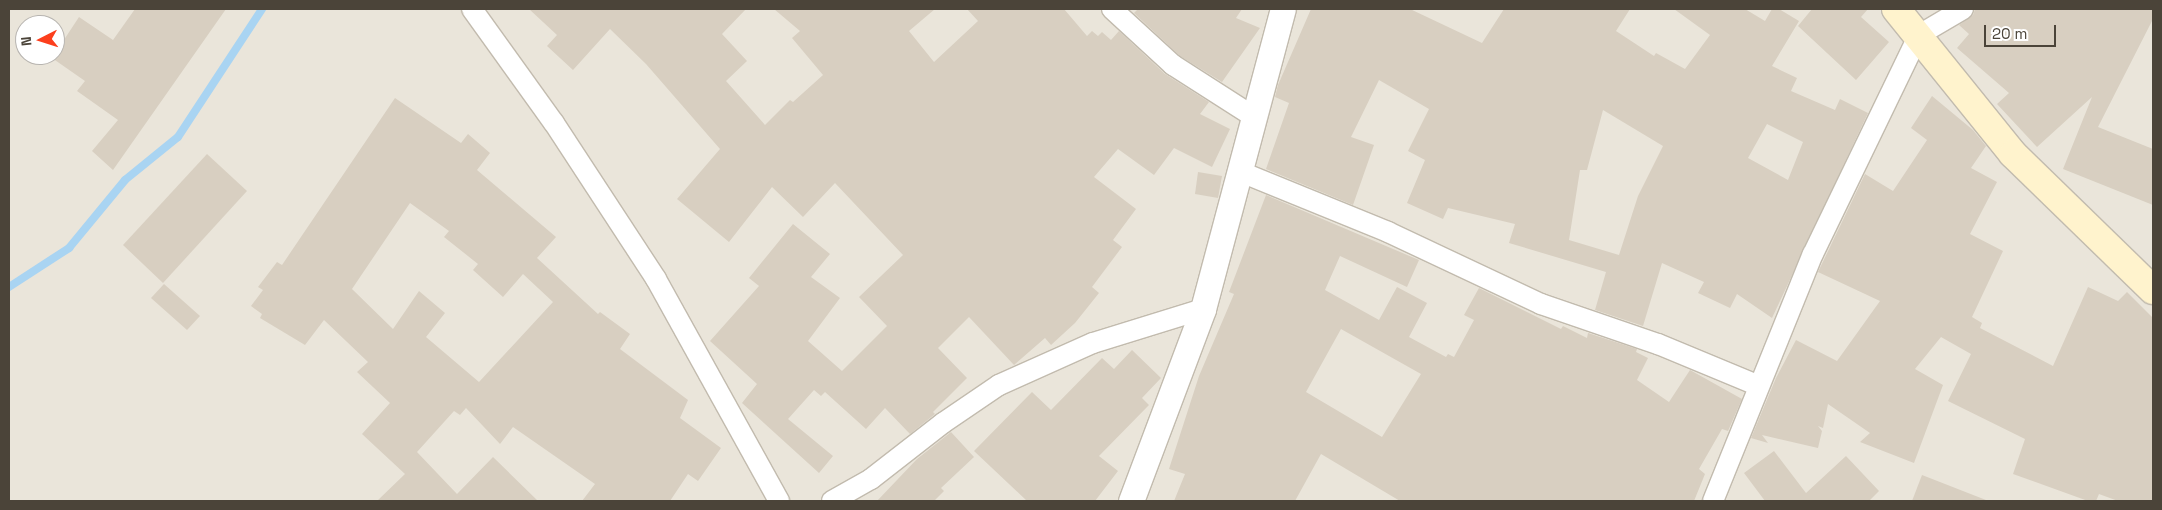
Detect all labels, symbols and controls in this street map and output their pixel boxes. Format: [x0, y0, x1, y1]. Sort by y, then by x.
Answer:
north arrow [15, 15, 65, 65]
scale bar [1987, 15, 2060, 47]
text: 20 m [1992, 24, 2027, 43]
text: N [17, 36, 35, 47]

